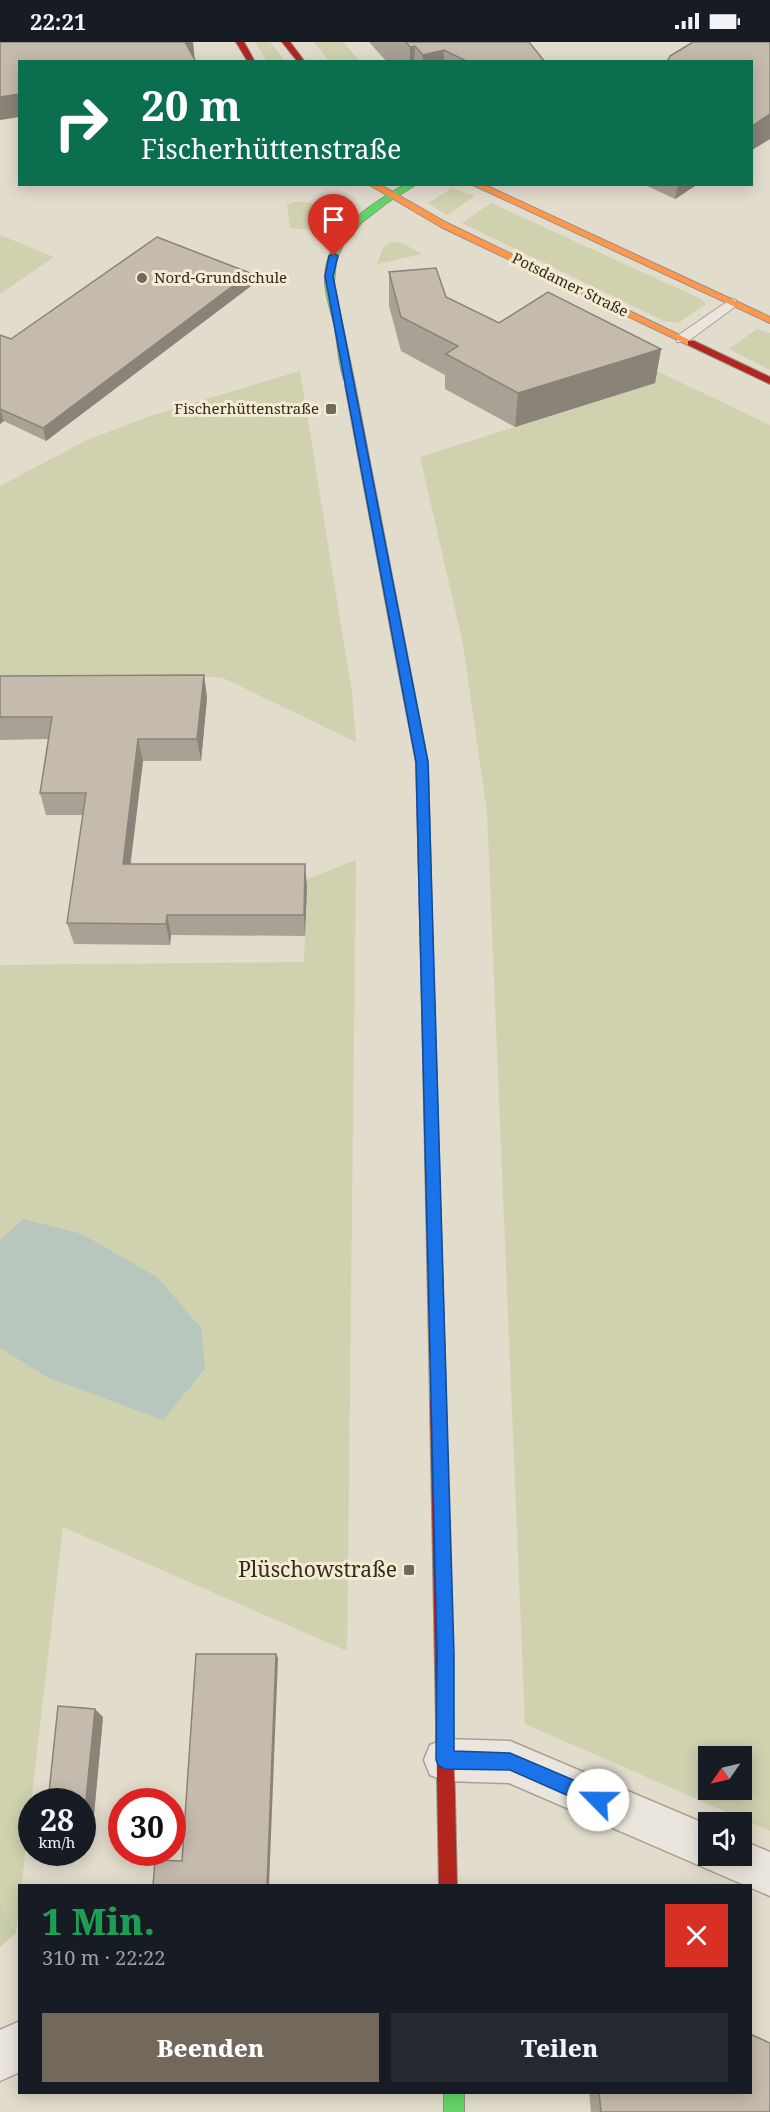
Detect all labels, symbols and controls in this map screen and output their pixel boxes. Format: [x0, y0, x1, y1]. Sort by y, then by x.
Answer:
text: 22:21 [30, 6, 86, 36]
text: 20 m [141, 76, 241, 133]
icon: right [42, 84, 120, 162]
text: Fischerhüttenstraße [141, 130, 401, 167]
pin [308, 194, 359, 256]
icon: arrive [317, 203, 350, 236]
street label: Potsdamer Straße [509, 247, 632, 321]
place label: Nord-Grundschule [154, 267, 287, 287]
marker: Nord-Grundschule [135, 271, 149, 285]
place label: Fischerhüttenstraße [174, 398, 319, 418]
marker: Fischerhüttenstraße [324, 402, 338, 416]
place label: Plüschowstraße [238, 1555, 397, 1583]
marker: Plüschowstraße [402, 1563, 416, 1577]
north arrow [698, 1746, 752, 1800]
map controls [698, 1746, 752, 1866]
position arrow [566, 1768, 630, 1832]
speed limit sign: 30 [108, 1788, 186, 1866]
text: 28 [40, 1799, 74, 1840]
button: sound [698, 1812, 752, 1866]
text: km/h [39, 1832, 75, 1852]
text: 1 Min. [42, 1897, 155, 1946]
button: close [665, 1904, 728, 1967]
text: 310 m · 22:22 [42, 1944, 165, 1971]
button: Beenden [42, 2013, 379, 2082]
button: Teilen [391, 2013, 728, 2082]

